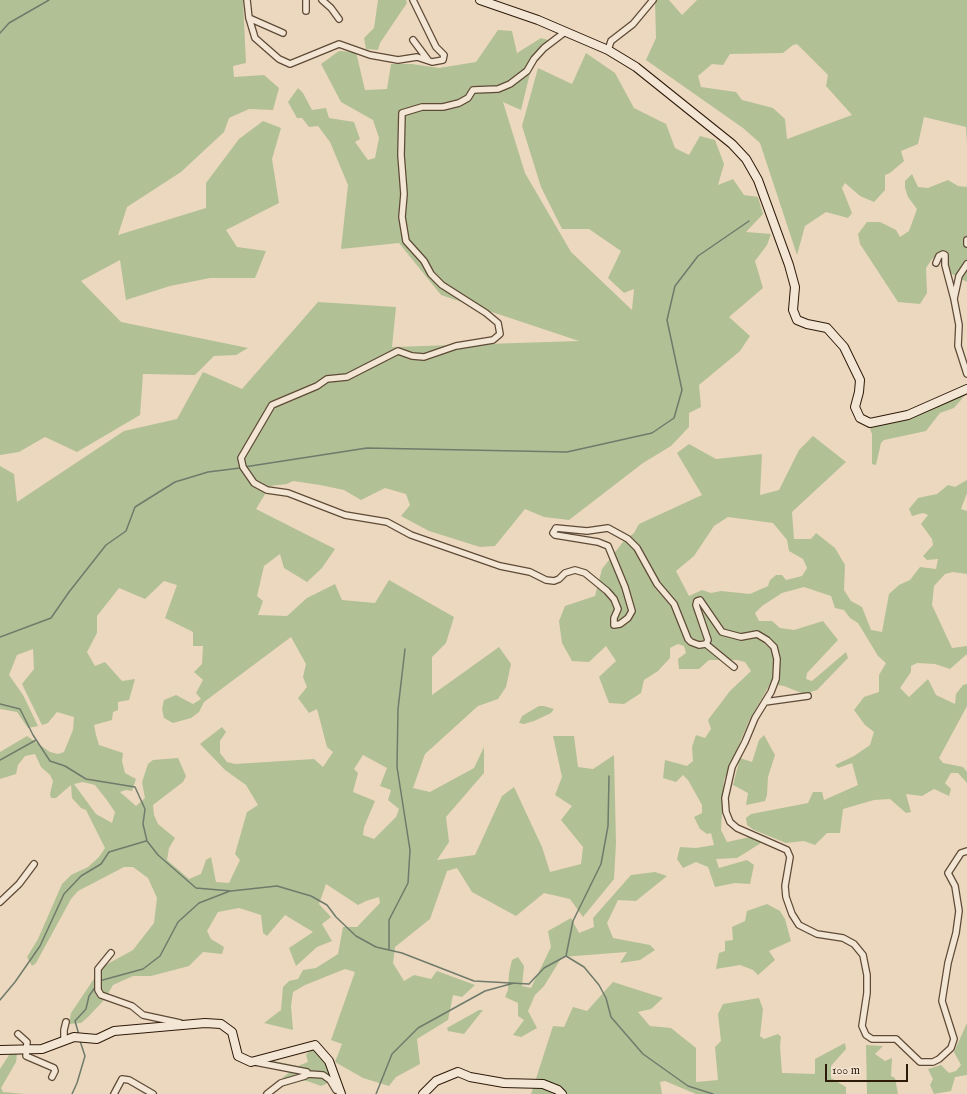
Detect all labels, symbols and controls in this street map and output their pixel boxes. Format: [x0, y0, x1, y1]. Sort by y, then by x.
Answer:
scale bar [827, 1056, 910, 1082]
text: 100 m [832, 1063, 860, 1078]

